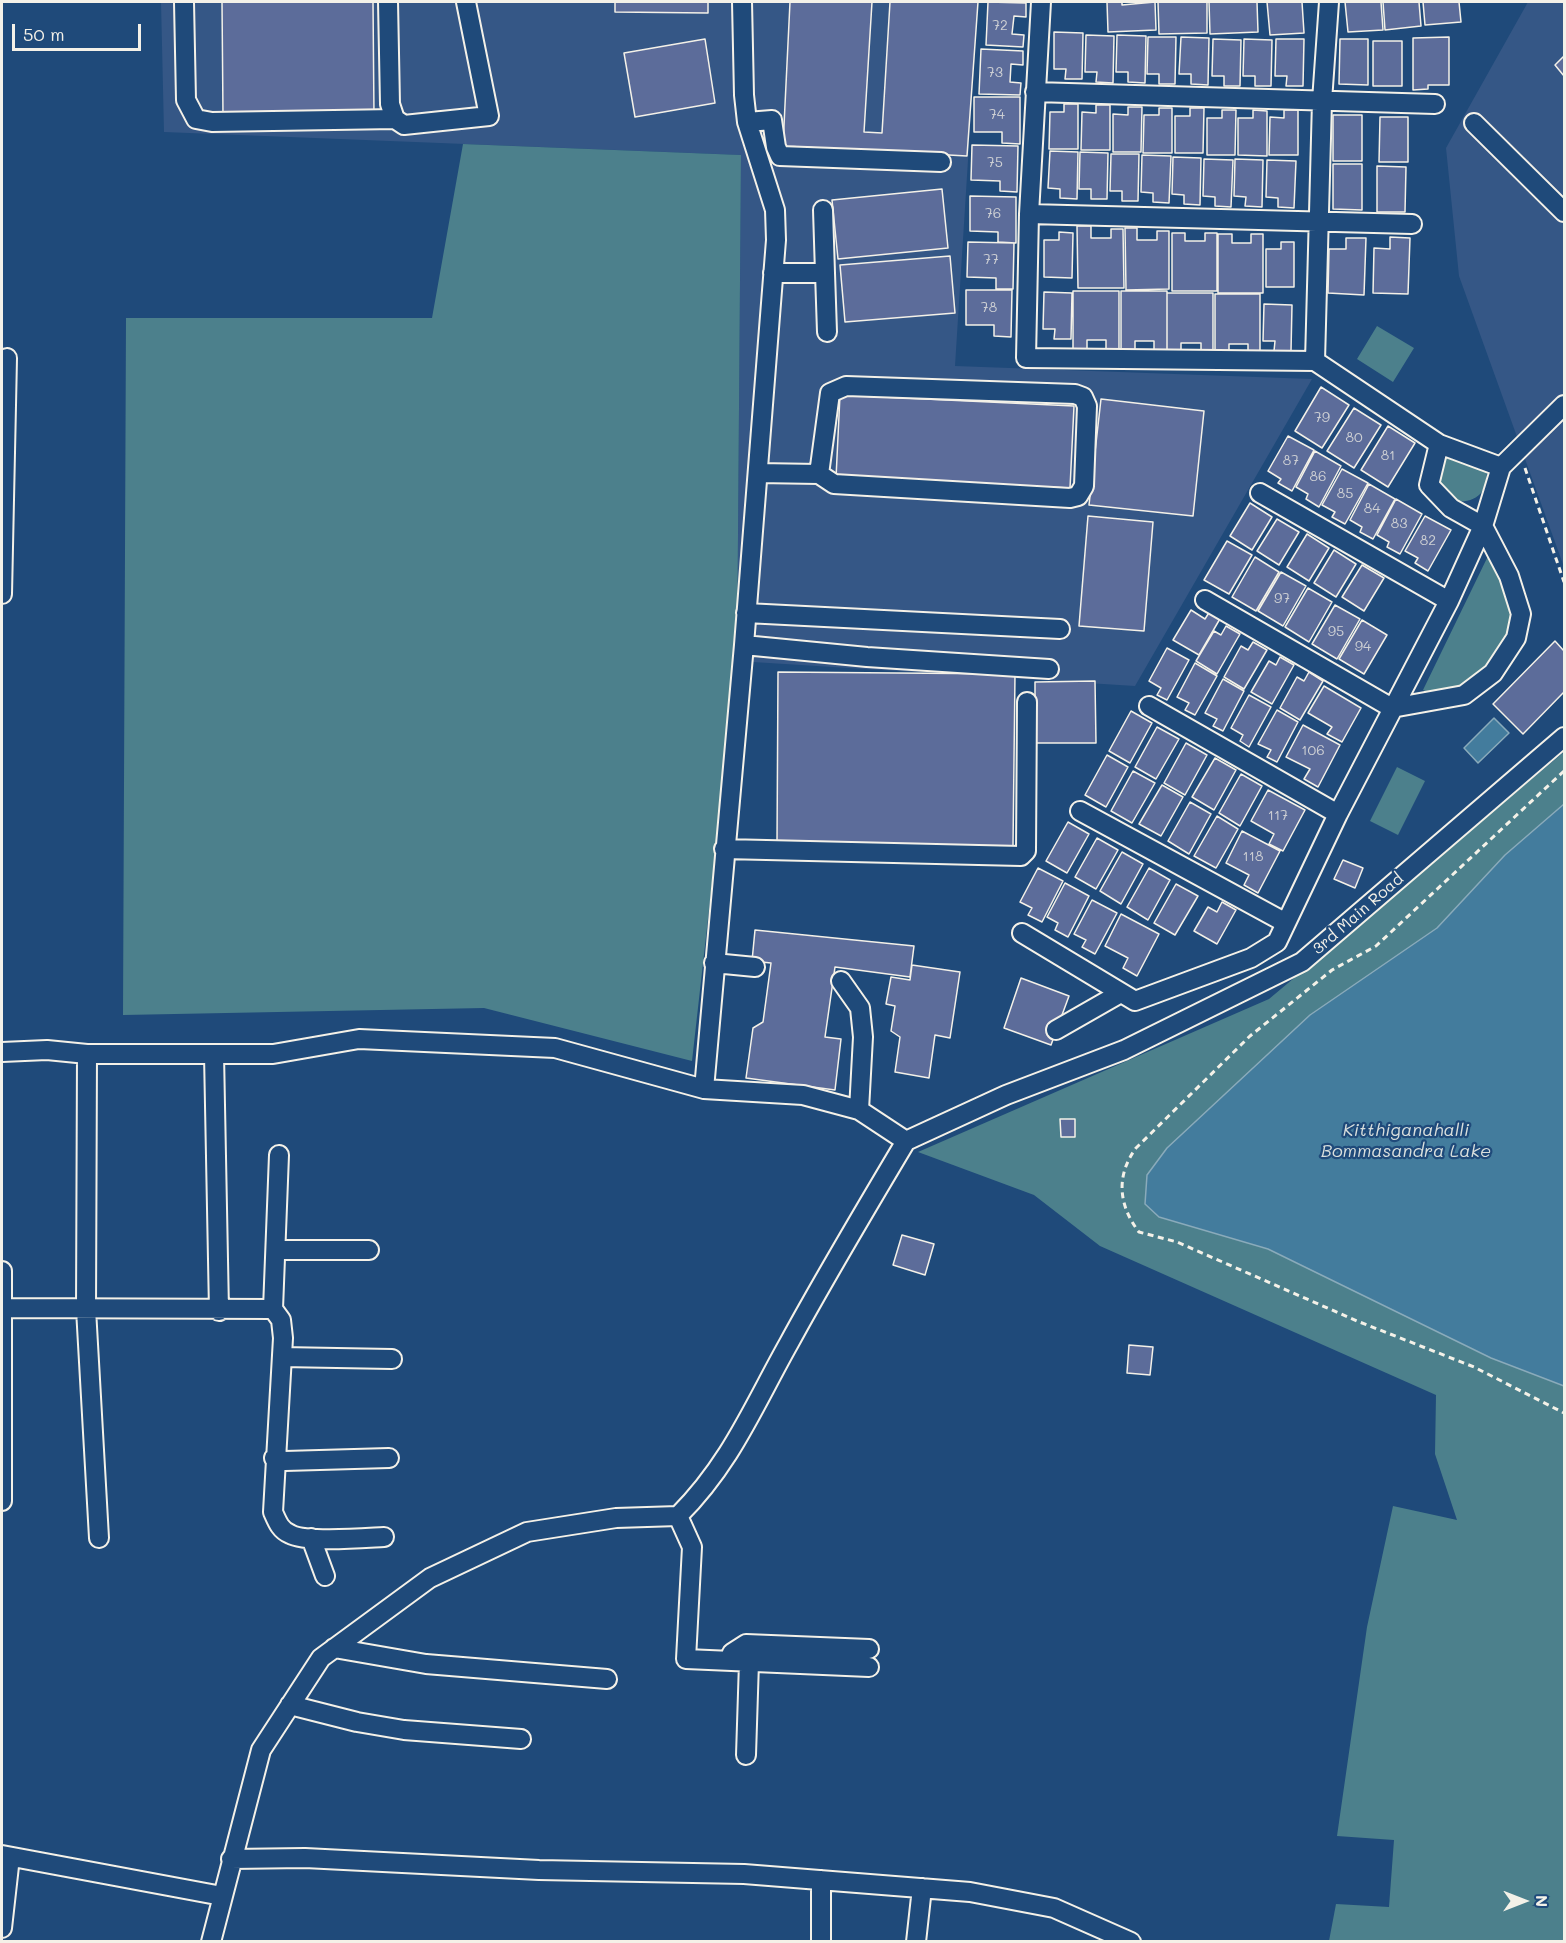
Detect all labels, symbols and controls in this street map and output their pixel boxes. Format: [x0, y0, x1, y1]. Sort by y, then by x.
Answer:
scale bar [15, 12, 144, 50]
house number: 72 [992, 18, 1008, 34]
text: 50 m [23, 22, 65, 46]
house number: 73 [987, 65, 1003, 81]
house number: 74 [989, 107, 1005, 123]
house number: 75 [987, 155, 1003, 171]
house number: 76 [985, 206, 1001, 222]
house number: 77 [983, 252, 999, 268]
house number: 78 [981, 300, 997, 316]
house number: 79 [1314, 410, 1330, 426]
house number: 80 [1345, 430, 1363, 446]
house number: 81 [1381, 448, 1395, 464]
house number: 87 [1283, 453, 1299, 469]
house number: 86 [1310, 469, 1326, 485]
house number: 85 [1337, 486, 1353, 502]
house number: 84 [1364, 501, 1380, 517]
house number: 83 [1391, 516, 1407, 532]
house number: 82 [1420, 533, 1436, 549]
house number: 97 [1274, 591, 1290, 607]
house number: 95 [1328, 624, 1344, 640]
house number: 94 [1355, 639, 1371, 655]
house number: 106 [1301, 743, 1325, 759]
house number: 117 [1268, 808, 1288, 824]
house number: 118 [1243, 849, 1263, 865]
street label: 3rd Main Road [1309, 869, 1407, 959]
water label: Kitthiganahalli Bommasandra Lake [1321, 1119, 1491, 1162]
north arrow [1494, 1871, 1554, 1931]
text: N [1532, 1895, 1553, 1907]

